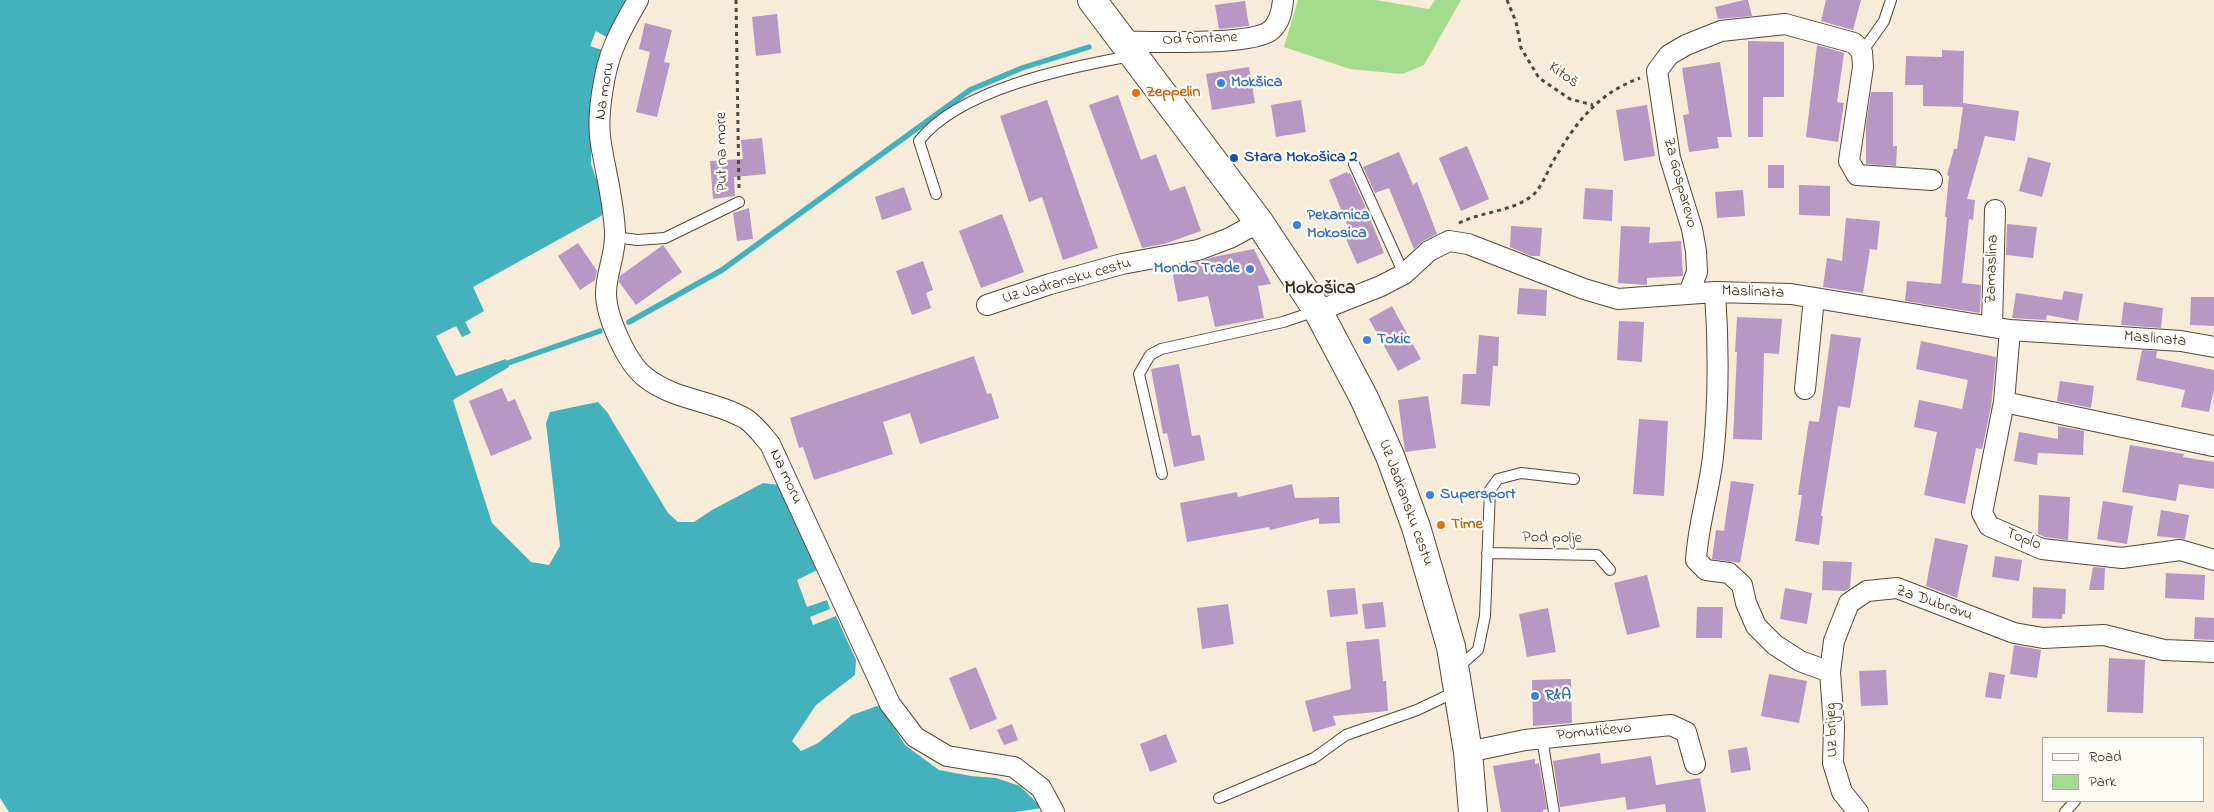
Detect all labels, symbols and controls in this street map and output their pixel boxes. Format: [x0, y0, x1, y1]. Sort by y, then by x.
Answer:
street label: Od fontane [1162, 29, 1238, 51]
street label: Kitoš [1544, 59, 1582, 93]
street label: Na moru [592, 61, 620, 121]
place label: Mokšica [1231, 73, 1282, 93]
marker: Mokšica [1215, 77, 1227, 89]
place label: Zeppelin [1146, 83, 1200, 103]
marker: Zeppelin [1130, 87, 1142, 99]
street label: Put na more [713, 112, 733, 192]
street label: Za Gosparevo [1658, 136, 1700, 230]
place label: Stara Mokošica 2 [1244, 148, 1357, 168]
marker: Stara Mokošica 2 [1228, 152, 1240, 164]
place label: Pekarnica Mokosica [1307, 206, 1370, 244]
marker: Pekarnica Mokosica [1291, 219, 1303, 231]
street label: Zamaslina [1982, 234, 2004, 304]
street label: Uz Jadransku cestu [1000, 254, 1134, 310]
place label: Mondo Trade [1154, 259, 1240, 279]
marker: Mondo Trade [1244, 263, 1256, 275]
district label: Mokošica [1285, 279, 1355, 301]
street label: Maslinata [1721, 282, 1785, 304]
street label: Maslinata [2123, 328, 2187, 352]
place label: Tokic [1377, 330, 1410, 350]
marker: Tokic [1361, 334, 1373, 346]
street label: Uz Jadransku cestu [1373, 437, 1437, 569]
street label: Na moru [764, 447, 806, 507]
place label: Supersport [1440, 485, 1516, 505]
marker: Supersport [1424, 489, 1436, 501]
place label: Time [1451, 515, 1483, 535]
marker: Time [1435, 519, 1447, 531]
street label: Toplo [2003, 525, 2043, 555]
street label: Pod polje [1522, 529, 1582, 549]
street label: Za Dubravu [1893, 582, 1975, 626]
place label: R&A [1545, 686, 1571, 706]
marker: R&A [1529, 690, 1541, 702]
street label: Uz brijeg [1822, 702, 1844, 758]
street label: Pomutićevo [1556, 720, 1632, 746]
legend [2042, 737, 2204, 802]
text: Road [2089, 746, 2122, 768]
text: Park [2089, 771, 2116, 793]

